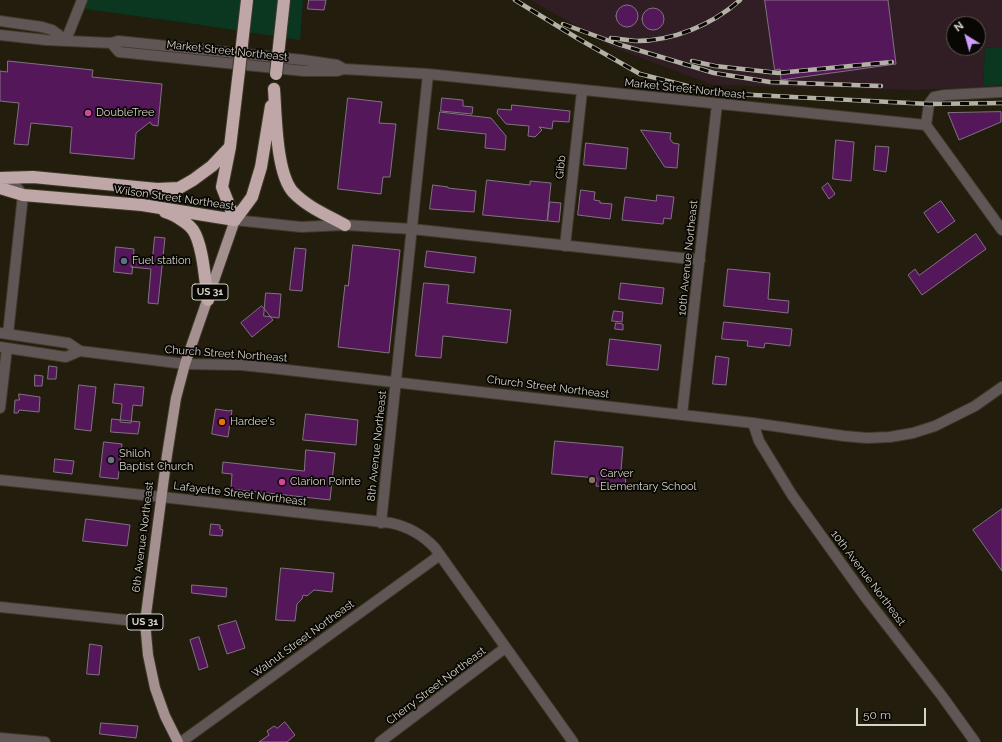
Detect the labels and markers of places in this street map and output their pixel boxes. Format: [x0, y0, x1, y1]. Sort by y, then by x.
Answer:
place label: DoubleTree [96, 106, 154, 120]
marker: DoubleTree [83, 108, 93, 118]
place label: Fuel station [132, 254, 191, 268]
marker: Fuel station [119, 256, 129, 266]
place label: Hardee's [230, 415, 275, 429]
marker: Hardee's [217, 417, 227, 427]
place label: Shiloh Baptist Church [119, 447, 194, 473]
marker: Shiloh Baptist Church [106, 455, 116, 465]
place label: Carver Elementary School [600, 467, 697, 493]
place label: Clarion Pointe [290, 475, 361, 489]
marker: Carver Elementary School [587, 475, 597, 485]
marker: Clarion Pointe [277, 477, 287, 487]

